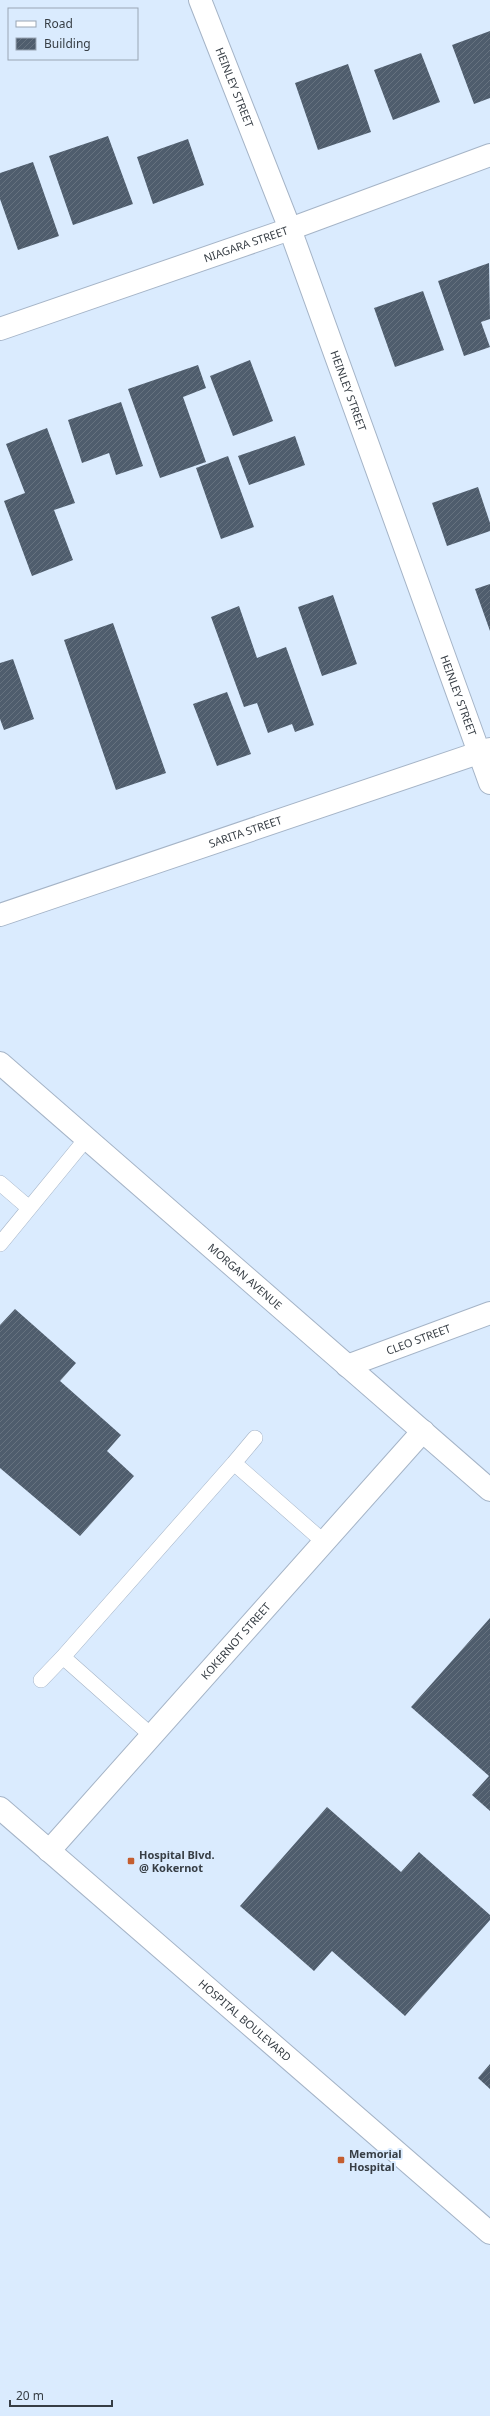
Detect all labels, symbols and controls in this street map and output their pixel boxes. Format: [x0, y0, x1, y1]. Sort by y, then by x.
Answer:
legend [8, 8, 138, 60]
text: Road [44, 15, 73, 32]
text: Building [44, 35, 91, 52]
street label: HEINLEY STREET [212, 45, 257, 129]
street label: NIAGARA STREET [202, 222, 290, 265]
street label: HEINLEY STREET [327, 348, 370, 433]
street label: HEINLEY STREET [437, 653, 480, 738]
street label: SARITA STREET [207, 812, 284, 851]
street label: MORGAN AVENUE [205, 1240, 286, 1313]
street label: CLEO STREET [384, 1320, 452, 1358]
street label: KOKERNOT STREET [197, 1599, 274, 1682]
place label: Hospital Blvd. @ Kokernot [139, 1847, 214, 1875]
marker: Hospital Blvd. @ Kokernot [126, 1856, 136, 1866]
street label: HOSPITAL BOULEVARD [196, 1976, 295, 2064]
place label: Memorial Hospital [349, 2146, 402, 2174]
marker: Memorial Hospital [336, 2155, 346, 2165]
scale bar [10, 2382, 112, 2408]
text: 20 m [16, 2387, 44, 2404]

